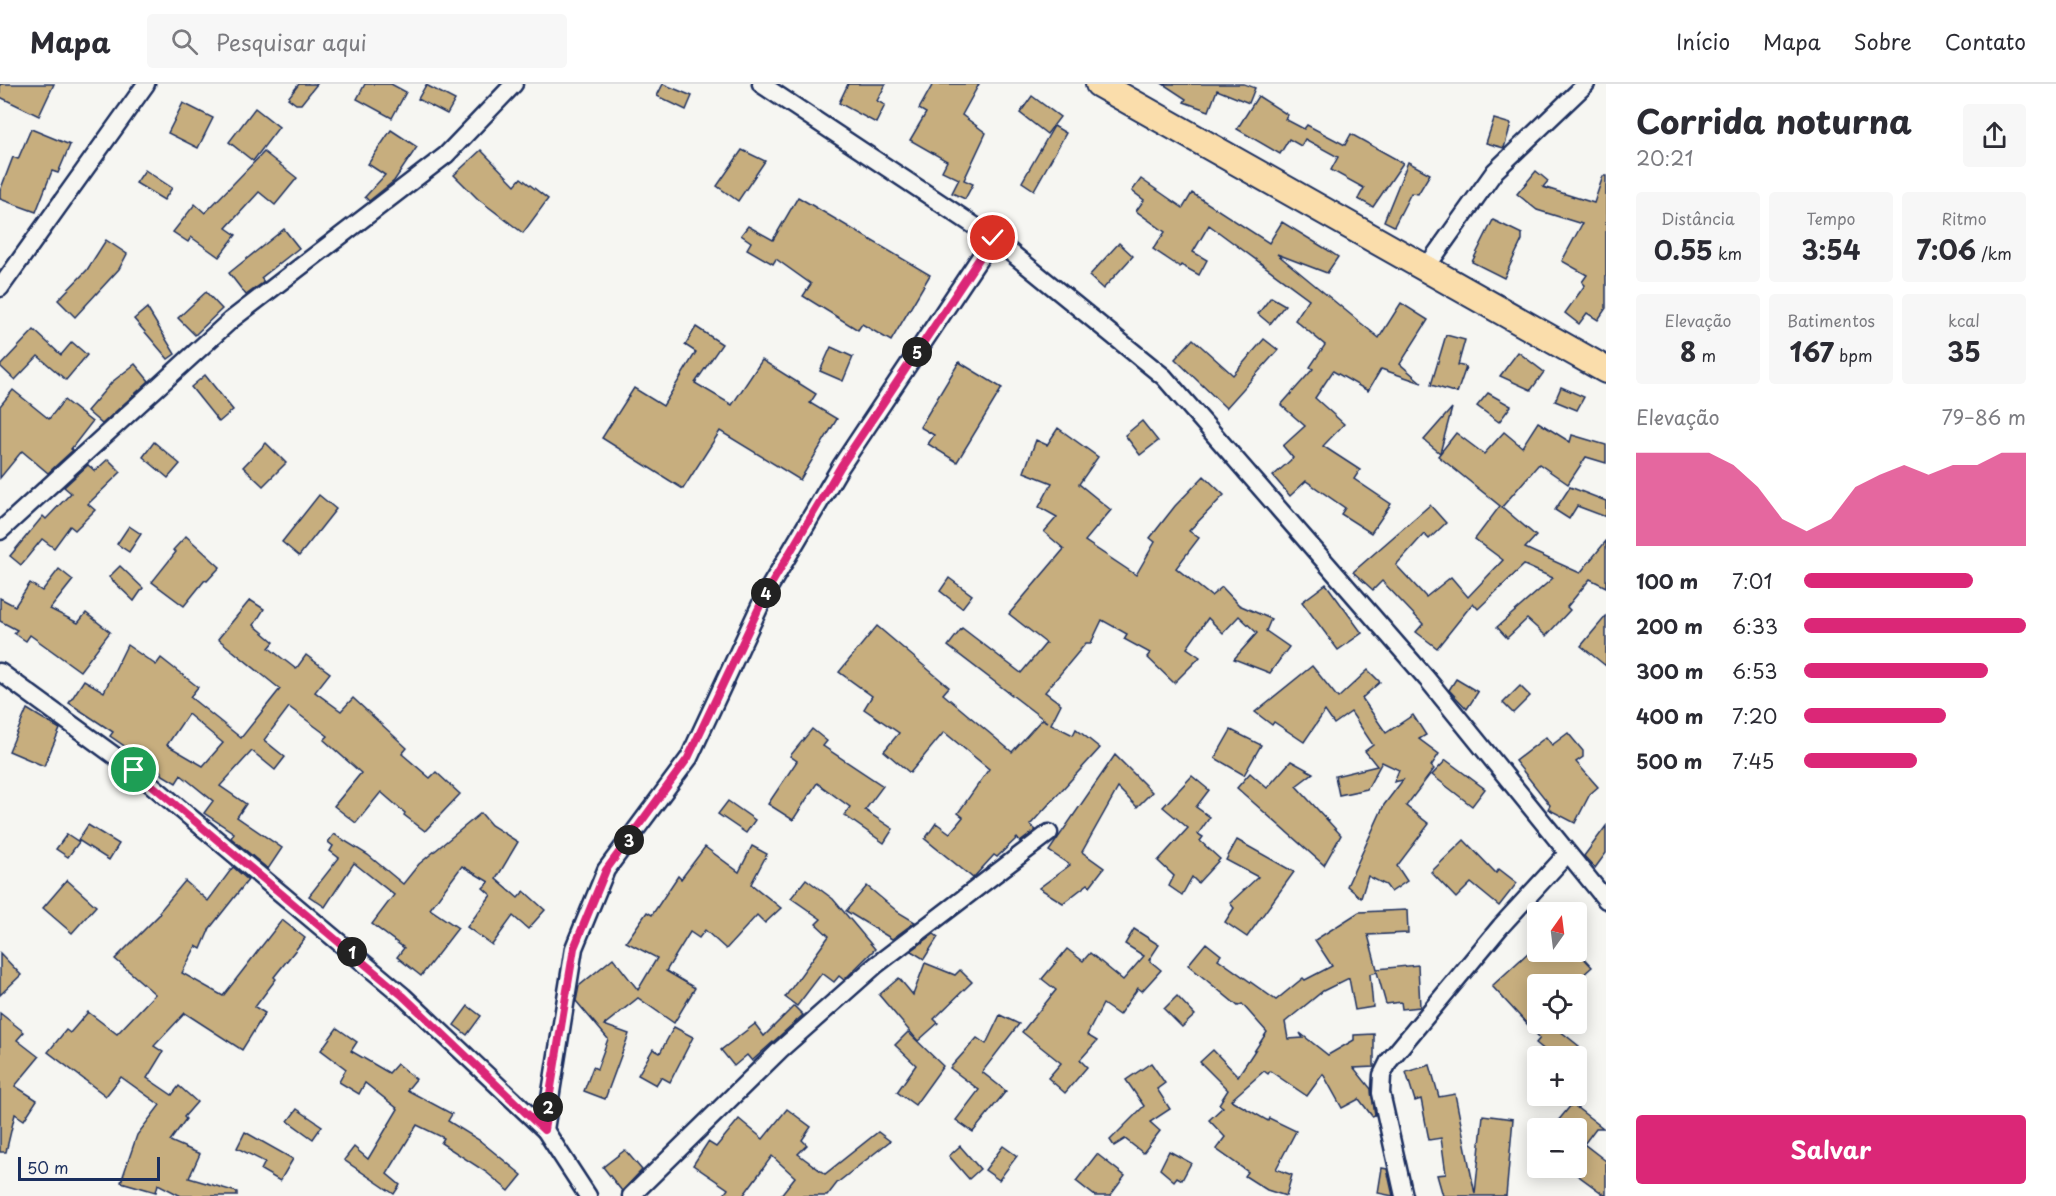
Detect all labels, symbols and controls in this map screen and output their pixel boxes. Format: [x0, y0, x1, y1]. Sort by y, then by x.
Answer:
search box [147, 14, 567, 68]
text: Mapa [30, 20, 111, 63]
icon: search [168, 25, 201, 58]
text: Pesquisar aqui [216, 25, 367, 58]
text: Início [1676, 25, 1730, 57]
text: Mapa [1763, 25, 1821, 57]
text: Sobre [1854, 25, 1912, 57]
text: Contato [1945, 25, 2026, 57]
text: Corrida noturna [1636, 95, 1912, 145]
button: share [1963, 104, 2026, 167]
text: 20:21 [1636, 143, 1693, 173]
text: Distância [1661, 206, 1735, 230]
text: Tempo [1807, 206, 1855, 230]
text: Ritmo [1941, 206, 1987, 230]
pin [967, 212, 1018, 263]
icon: check [976, 221, 1009, 254]
text: 0.55 [1654, 230, 1713, 269]
text: 3:54 [1802, 230, 1861, 269]
text: 7:06 [1916, 230, 1976, 269]
text: km [1713, 241, 1742, 265]
text: /km [1976, 241, 2012, 265]
text: Elevação [1665, 308, 1731, 332]
text: Batimentos [1787, 308, 1875, 332]
text: kcal [1948, 308, 1980, 332]
text: 8 [1680, 332, 1696, 371]
text: 167 [1790, 332, 1834, 371]
text: 35 [1947, 332, 1981, 371]
pin: 5 [902, 337, 932, 367]
text: 5 [912, 340, 922, 364]
text: m [1696, 343, 1716, 367]
text: bpm [1834, 343, 1872, 367]
text: Elevação [1636, 402, 1720, 432]
text: 79–86 m [1941, 402, 2026, 432]
text: 100 m [1636, 566, 1698, 596]
text: 7:01 [1732, 566, 1772, 596]
pin: 4 [751, 578, 781, 608]
text: 4 [761, 581, 771, 605]
text: 200 m [1636, 611, 1703, 641]
text: 6:33 [1732, 611, 1778, 641]
text: 300 m [1636, 656, 1704, 686]
text: 6:53 [1732, 656, 1777, 686]
text: 400 m [1636, 701, 1704, 731]
text: 7:20 [1732, 701, 1777, 731]
pin [108, 744, 159, 795]
text: 500 m [1636, 746, 1703, 776]
text: 7:45 [1732, 746, 1774, 776]
icon: arrive [117, 753, 150, 786]
pin: 3 [614, 825, 644, 855]
text: 3 [624, 828, 634, 852]
north arrow [1527, 902, 1587, 962]
map controls [1527, 902, 1587, 1178]
pin: 1 [337, 937, 367, 967]
text: 1 [348, 940, 356, 964]
button: locate [1527, 974, 1587, 1034]
button: + [1527, 1046, 1587, 1106]
pin: 2 [533, 1092, 563, 1122]
text: 2 [542, 1095, 554, 1119]
button: Salvar [1636, 1115, 2026, 1184]
button: − [1527, 1118, 1587, 1178]
scale bar [18, 1154, 160, 1182]
text: 50 m [27, 1155, 68, 1179]

